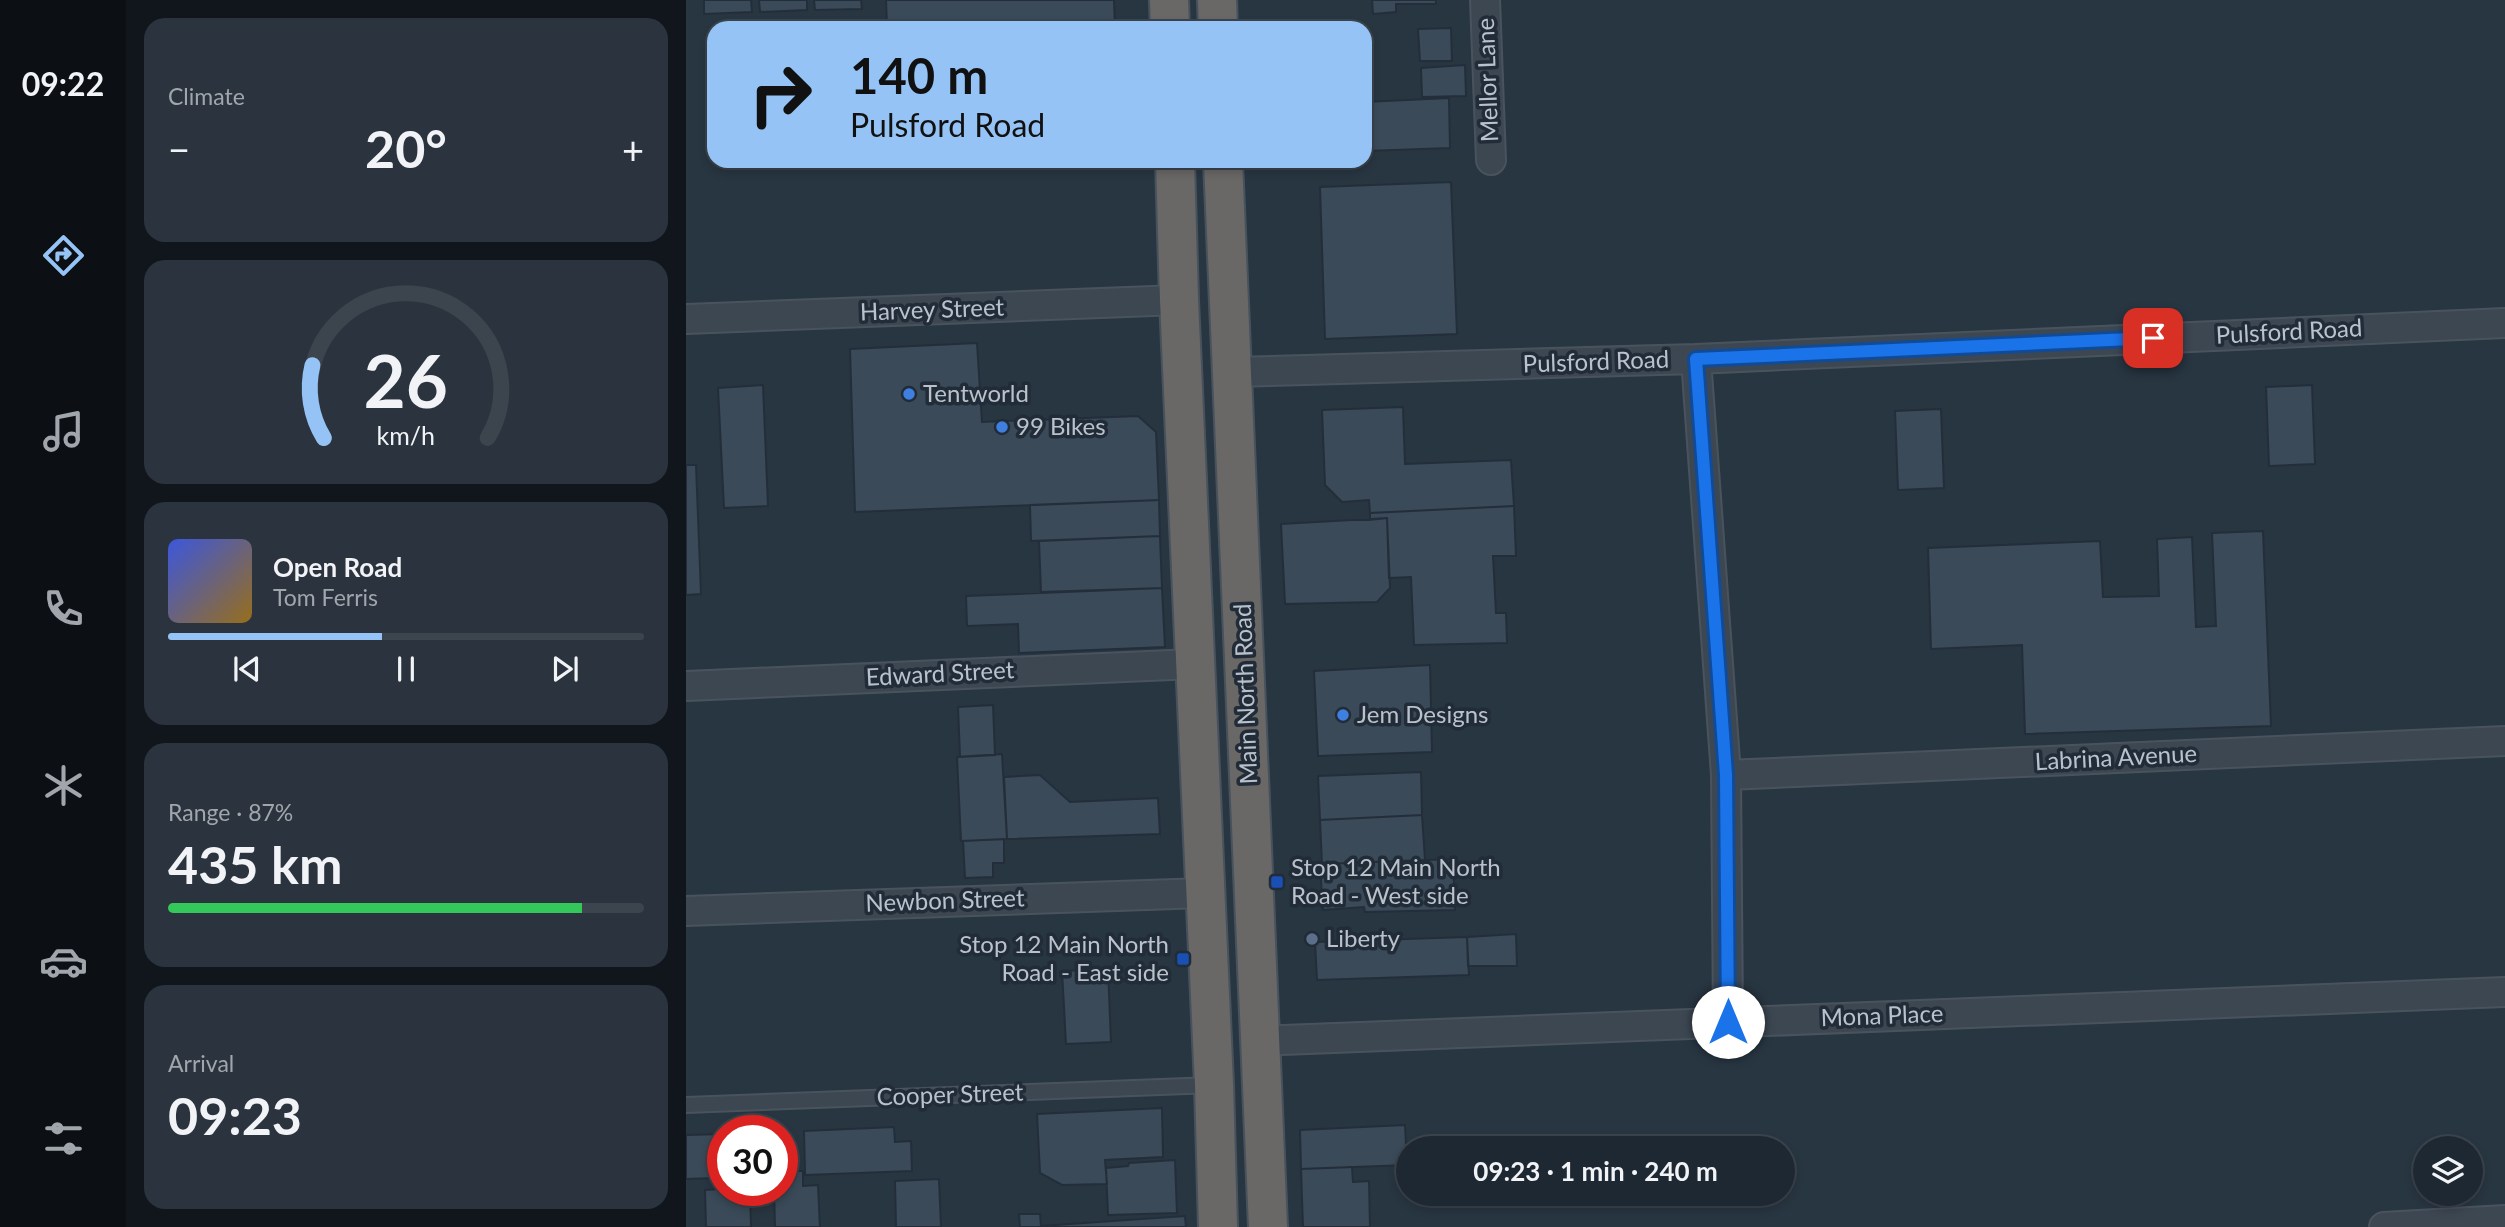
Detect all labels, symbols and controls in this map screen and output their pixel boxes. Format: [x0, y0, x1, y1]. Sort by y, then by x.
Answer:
street label: Mellor Lane [1470, 17, 1503, 143]
text: 140 m [850, 46, 988, 104]
icon: right [735, 49, 826, 140]
text: 09:22 [22, 64, 104, 103]
text: Climate [168, 82, 245, 110]
text: Pulsford Road [850, 105, 1045, 144]
text: 20° [365, 117, 447, 179]
text: − [168, 126, 190, 172]
text: + [622, 126, 644, 172]
icon: directions [39, 231, 88, 280]
street label: Harvey Street [859, 291, 1005, 326]
pin [2123, 308, 2183, 368]
street label: Pulsford Road [2215, 312, 2363, 349]
icon: arrive [2134, 319, 2172, 357]
text: 26 [364, 336, 448, 424]
street label: Pulsford Road [1522, 343, 1670, 378]
place label: Tentworld [923, 378, 1029, 407]
marker: Tentworld [901, 386, 917, 402]
icon: music [39, 407, 88, 456]
place label: 99 Bikes [1016, 411, 1106, 440]
text: km/h [377, 419, 435, 449]
marker: 99 Bikes [994, 419, 1010, 435]
text: Open Road [273, 551, 402, 583]
text: Tom Ferris [273, 583, 378, 611]
icon: phone [39, 584, 88, 633]
street label: Main North Road [1227, 603, 1262, 785]
icon: previous [228, 650, 266, 688]
icon: pause [387, 650, 425, 688]
icon: next [546, 650, 584, 688]
street label: Edward Street [865, 654, 1015, 691]
place label: Jem Designs [1357, 699, 1488, 728]
marker: Jem Designs [1335, 707, 1351, 723]
street label: Labrina Avenue [2034, 738, 2198, 775]
icon: climate [39, 761, 88, 810]
text: Range · 87% [168, 798, 293, 826]
text: 435 km [168, 833, 342, 895]
place label: Stop 12 Main North Road - West side [1291, 852, 1501, 909]
marker: Stop 12 Main North Road - West side [1269, 874, 1285, 890]
street label: Newbon Street [865, 882, 1025, 917]
place label: Liberty [1326, 923, 1401, 952]
place label: Stop 12 Main North Road - East side [959, 929, 1169, 986]
marker: Liberty [1304, 931, 1320, 947]
icon: car [39, 937, 88, 986]
marker: Stop 12 Main North Road - East side [1175, 951, 1191, 967]
position arrow [1691, 985, 1765, 1059]
street label: Mona Place [1820, 998, 1944, 1031]
text: Arrival [168, 1049, 234, 1077]
street label: Cooper Street [876, 1076, 1024, 1111]
text: 09:23 [168, 1084, 302, 1146]
icon: filters [39, 1114, 88, 1163]
speed limit sign: 30 [707, 1115, 798, 1206]
map controls [2413, 1136, 2483, 1206]
button: layers [2413, 1136, 2483, 1206]
text: 09:23 · 1 min · 240 m [1473, 1155, 1718, 1187]

